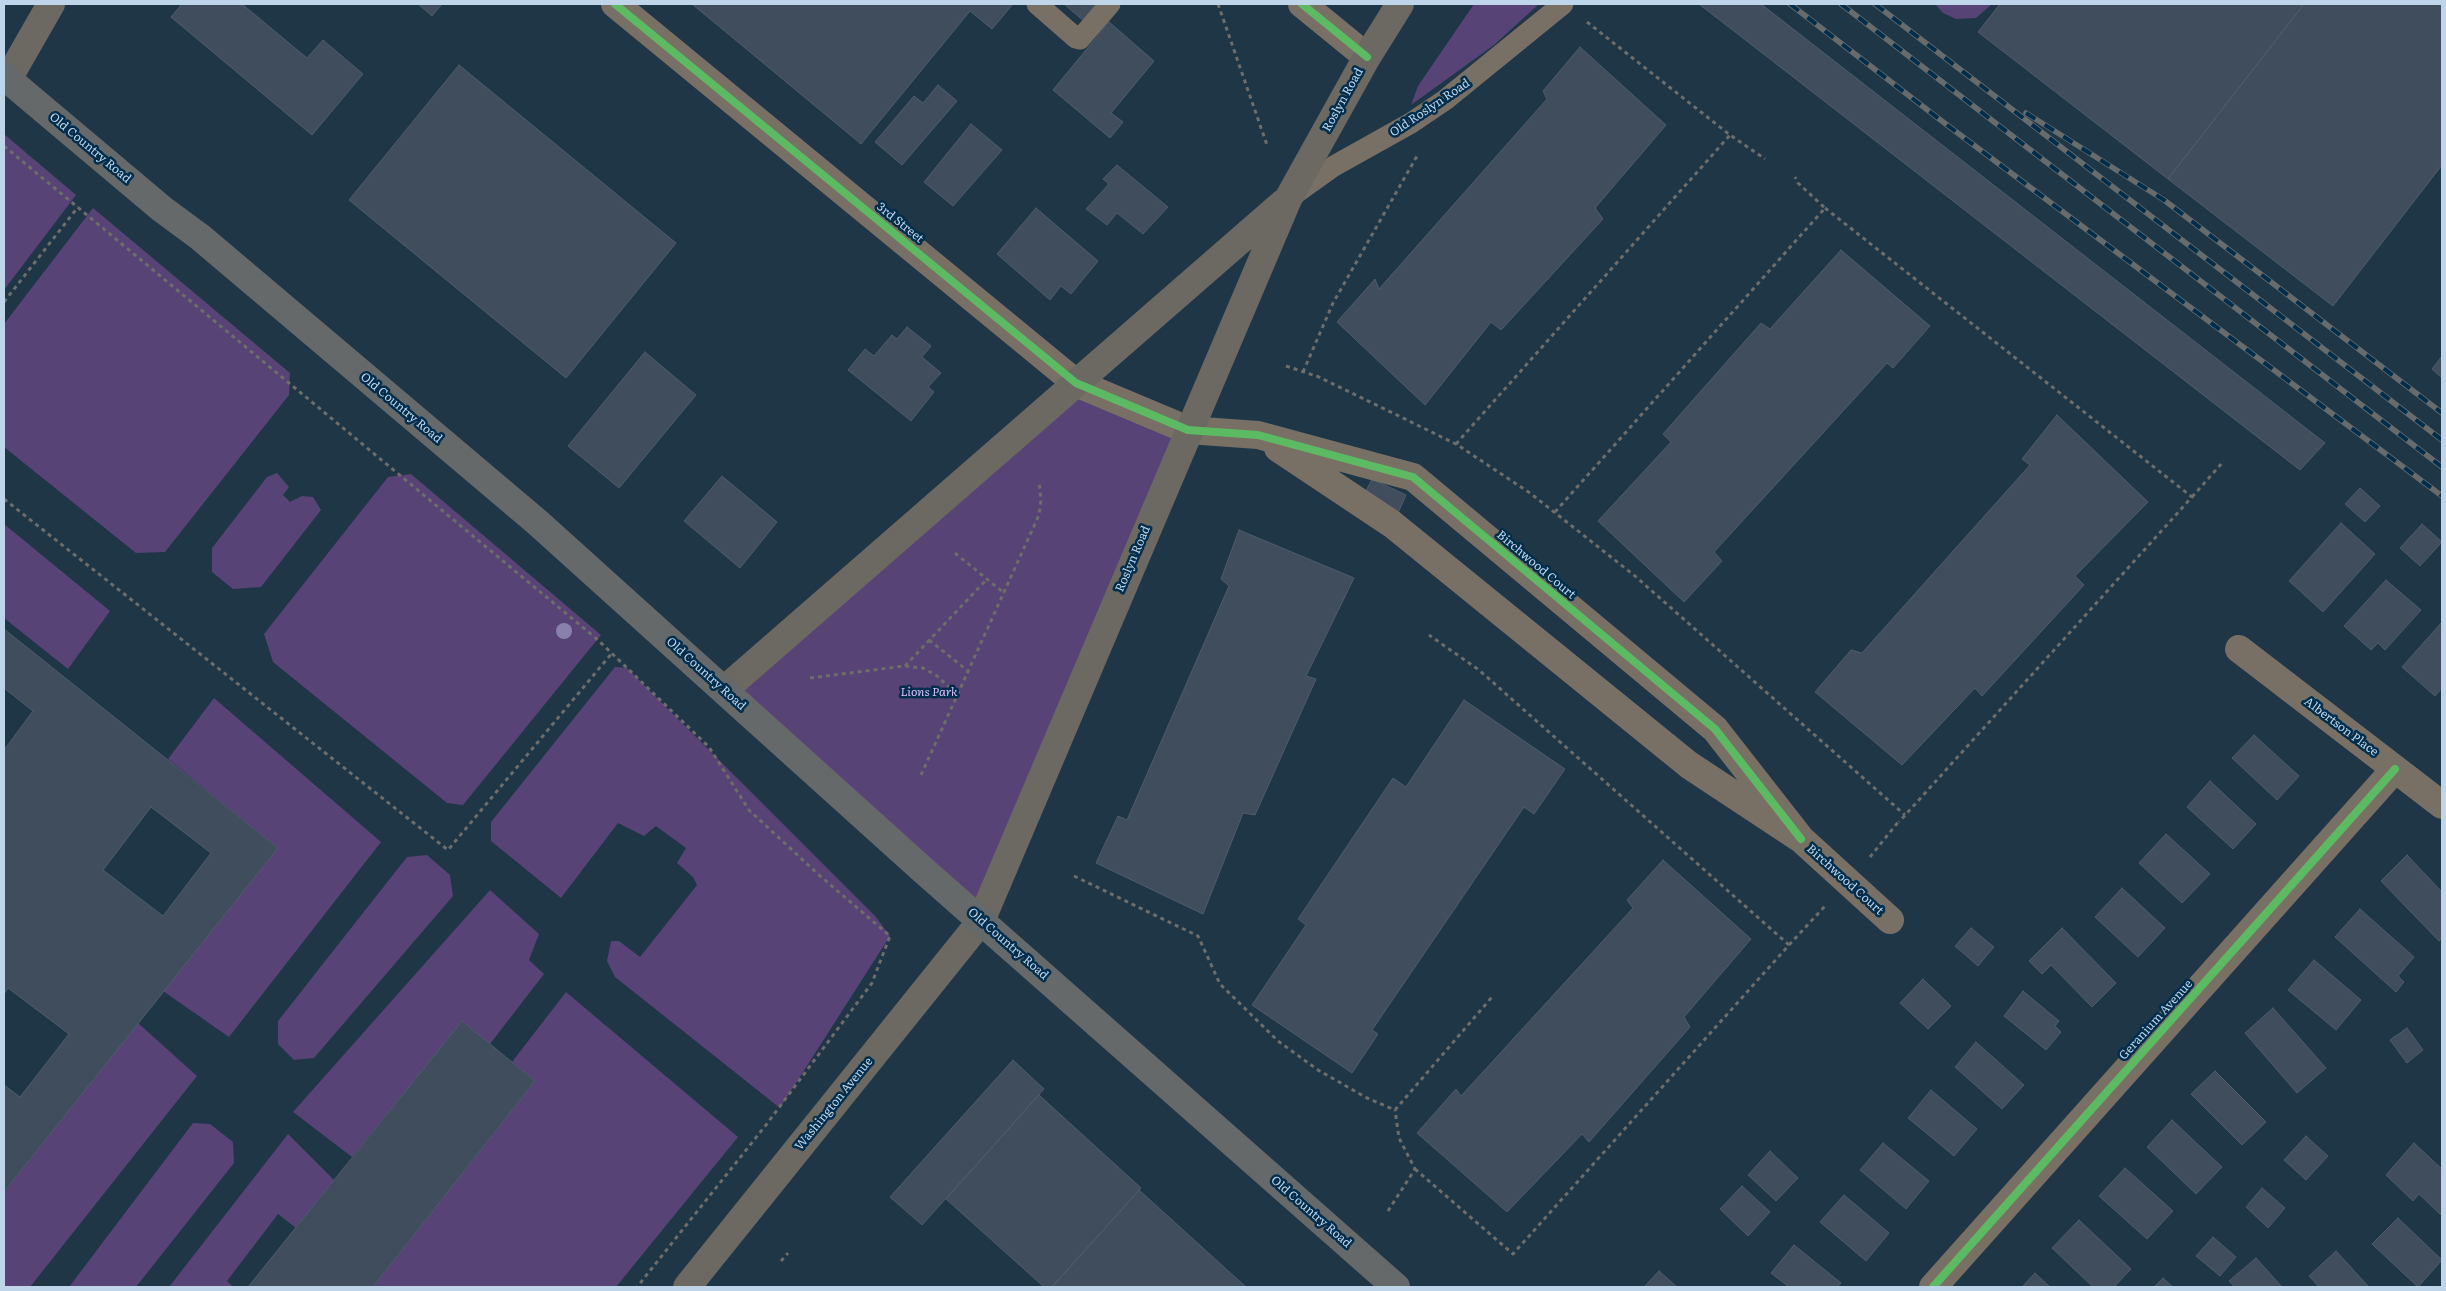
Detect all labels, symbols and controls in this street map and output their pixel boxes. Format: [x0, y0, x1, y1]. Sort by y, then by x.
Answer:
street label: Roslyn Road [1320, 66, 1366, 134]
street label: Old Roslyn Road [1387, 76, 1473, 140]
street label: Old Country Road [46, 110, 134, 186]
street label: 3rd Street [874, 200, 926, 246]
street label: Old Country Road [357, 370, 445, 446]
street label: Roslyn Road [1113, 524, 1153, 594]
street label: Birchwood Court [1494, 528, 1578, 602]
street label: Old Country Road [663, 635, 749, 713]
park label: Lions Park [900, 685, 958, 699]
street label: Albertson Place [2301, 694, 2381, 760]
street label: Birchwood Court [1804, 842, 1886, 918]
street label: Old Country Road [965, 905, 1051, 983]
street label: Geranium Avenue [2116, 977, 2196, 1063]
street label: Washington Avenue [792, 1055, 876, 1153]
street label: Old Country Road [1268, 1173, 1354, 1251]

